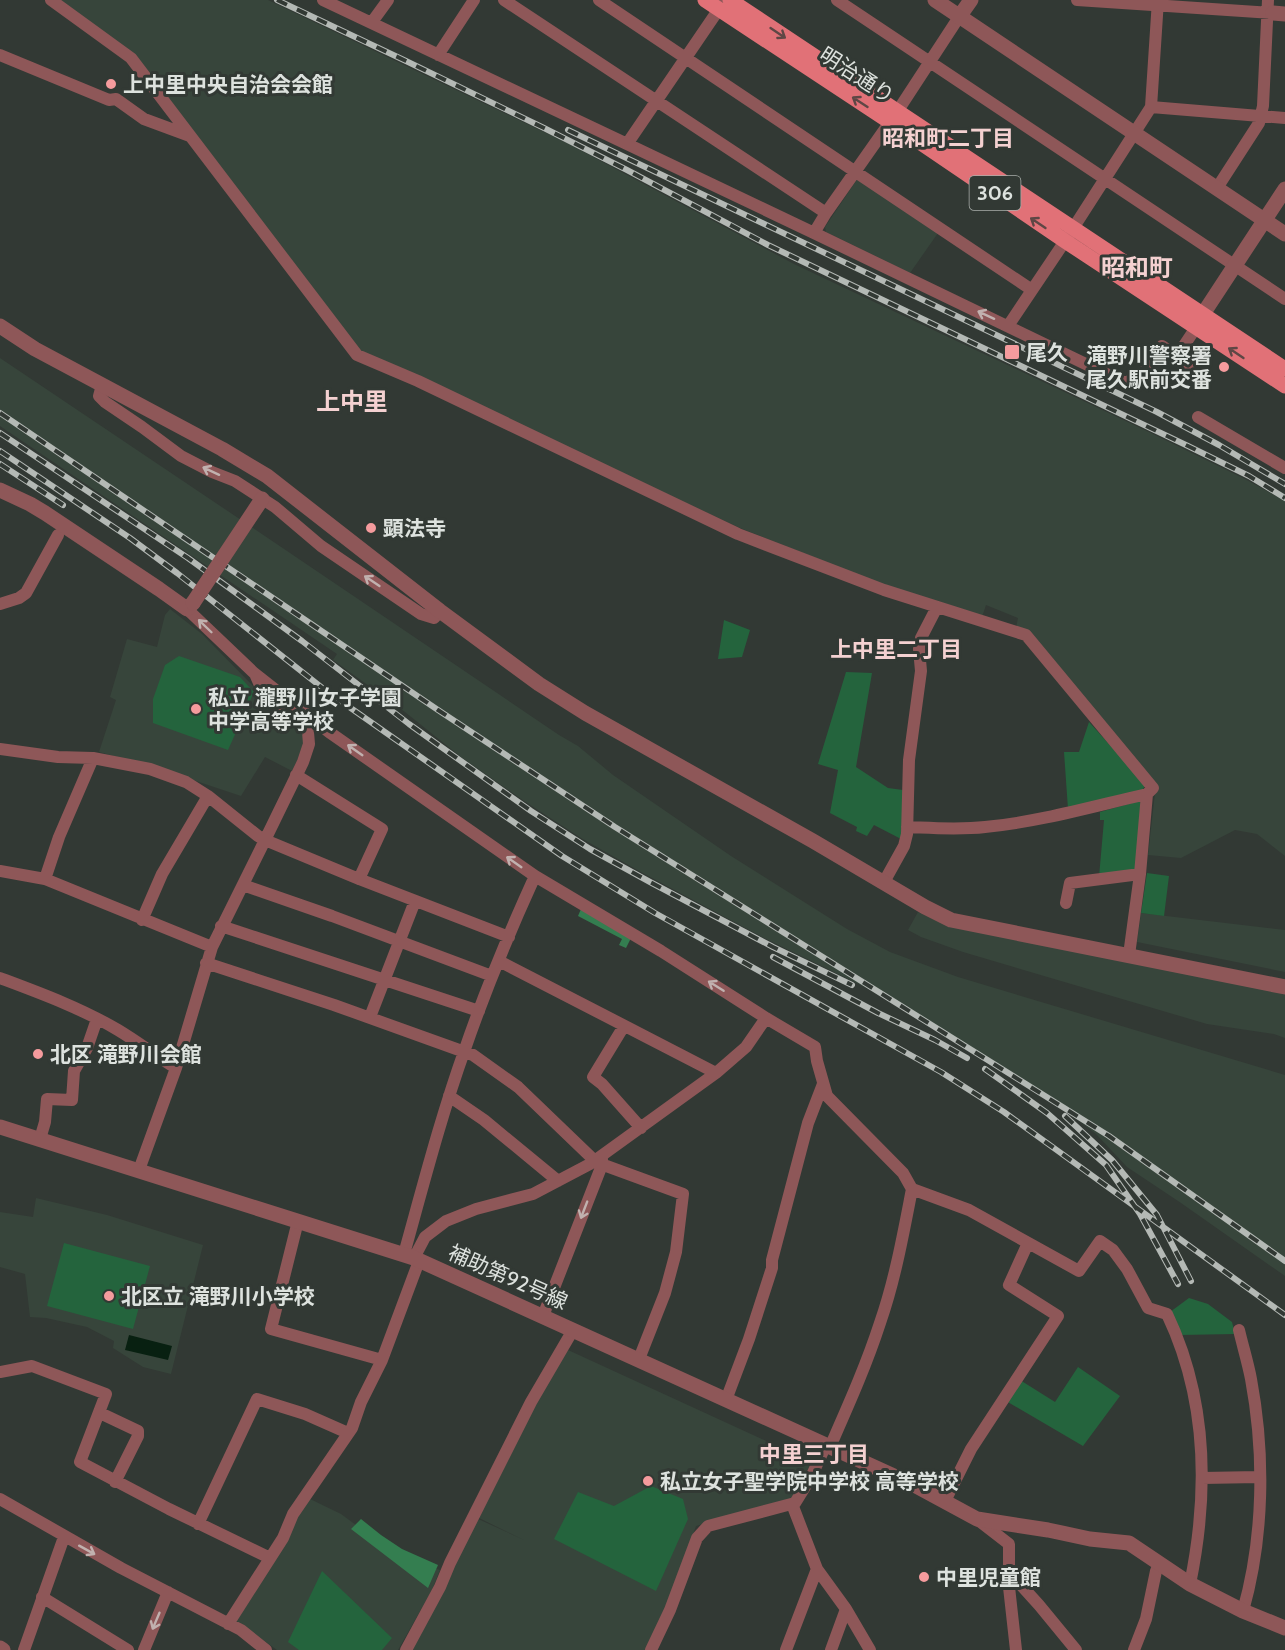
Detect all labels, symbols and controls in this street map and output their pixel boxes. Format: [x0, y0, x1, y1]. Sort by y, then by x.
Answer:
one-way arrow [770, 26, 787, 39]
street label: 明治通り [815, 42, 899, 108]
place label: 上中里中央自治会会館 [123, 72, 333, 97]
marker: 上中里中央自治会会館 [104, 77, 118, 91]
one-way arrow [851, 95, 868, 108]
district label: 昭和町二丁目 [882, 125, 1014, 152]
road number: 306 [970, 176, 1020, 210]
one-way arrow [1031, 217, 1047, 229]
district label: 昭和町 [1101, 253, 1173, 282]
one-way arrow [977, 309, 995, 320]
place label: 尾久 [1026, 340, 1068, 365]
marker: 尾久 [1003, 343, 1021, 361]
place label: 滝野川警察署 尾久駅前交番 [1086, 343, 1212, 392]
one-way arrow [1229, 347, 1245, 359]
marker: 滝野川警察署 尾久駅前交番 [1217, 360, 1231, 374]
district label: 上中里 [316, 387, 388, 416]
one-way arrow [203, 465, 221, 477]
place label: 顕法寺 [383, 516, 446, 541]
marker: 顕法寺 [364, 521, 378, 535]
one-way arrow [364, 575, 381, 587]
one-way arrow [197, 619, 212, 633]
district label: 上中里二丁目 [830, 636, 962, 663]
place label: 私立 瀧野川女子学園 中学高等学校 [208, 685, 402, 734]
marker: 私立 瀧野川女子学園 中学高等学校 [189, 702, 203, 716]
one-way arrow [347, 744, 364, 756]
one-way arrow [507, 856, 523, 868]
one-way arrow [708, 980, 725, 992]
place label: 北区 滝野川会館 [50, 1042, 202, 1067]
marker: 北区 滝野川会館 [31, 1047, 45, 1061]
one-way arrow [578, 1200, 589, 1219]
street label: 補助第92号線 [444, 1240, 572, 1314]
place label: 北区立 滝野川小学校 [121, 1284, 315, 1309]
marker: 北区立 滝野川小学校 [102, 1289, 116, 1303]
district label: 中里三丁目 [759, 1441, 869, 1468]
place label: 私立女子聖学院中学校 高等学校 [660, 1469, 959, 1494]
marker: 私立女子聖学院中学校 高等学校 [641, 1474, 655, 1488]
one-way arrow [78, 1544, 95, 1556]
place label: 中里児童館 [936, 1565, 1041, 1590]
marker: 中里児童館 [917, 1570, 931, 1584]
one-way arrow [150, 1611, 161, 1630]

